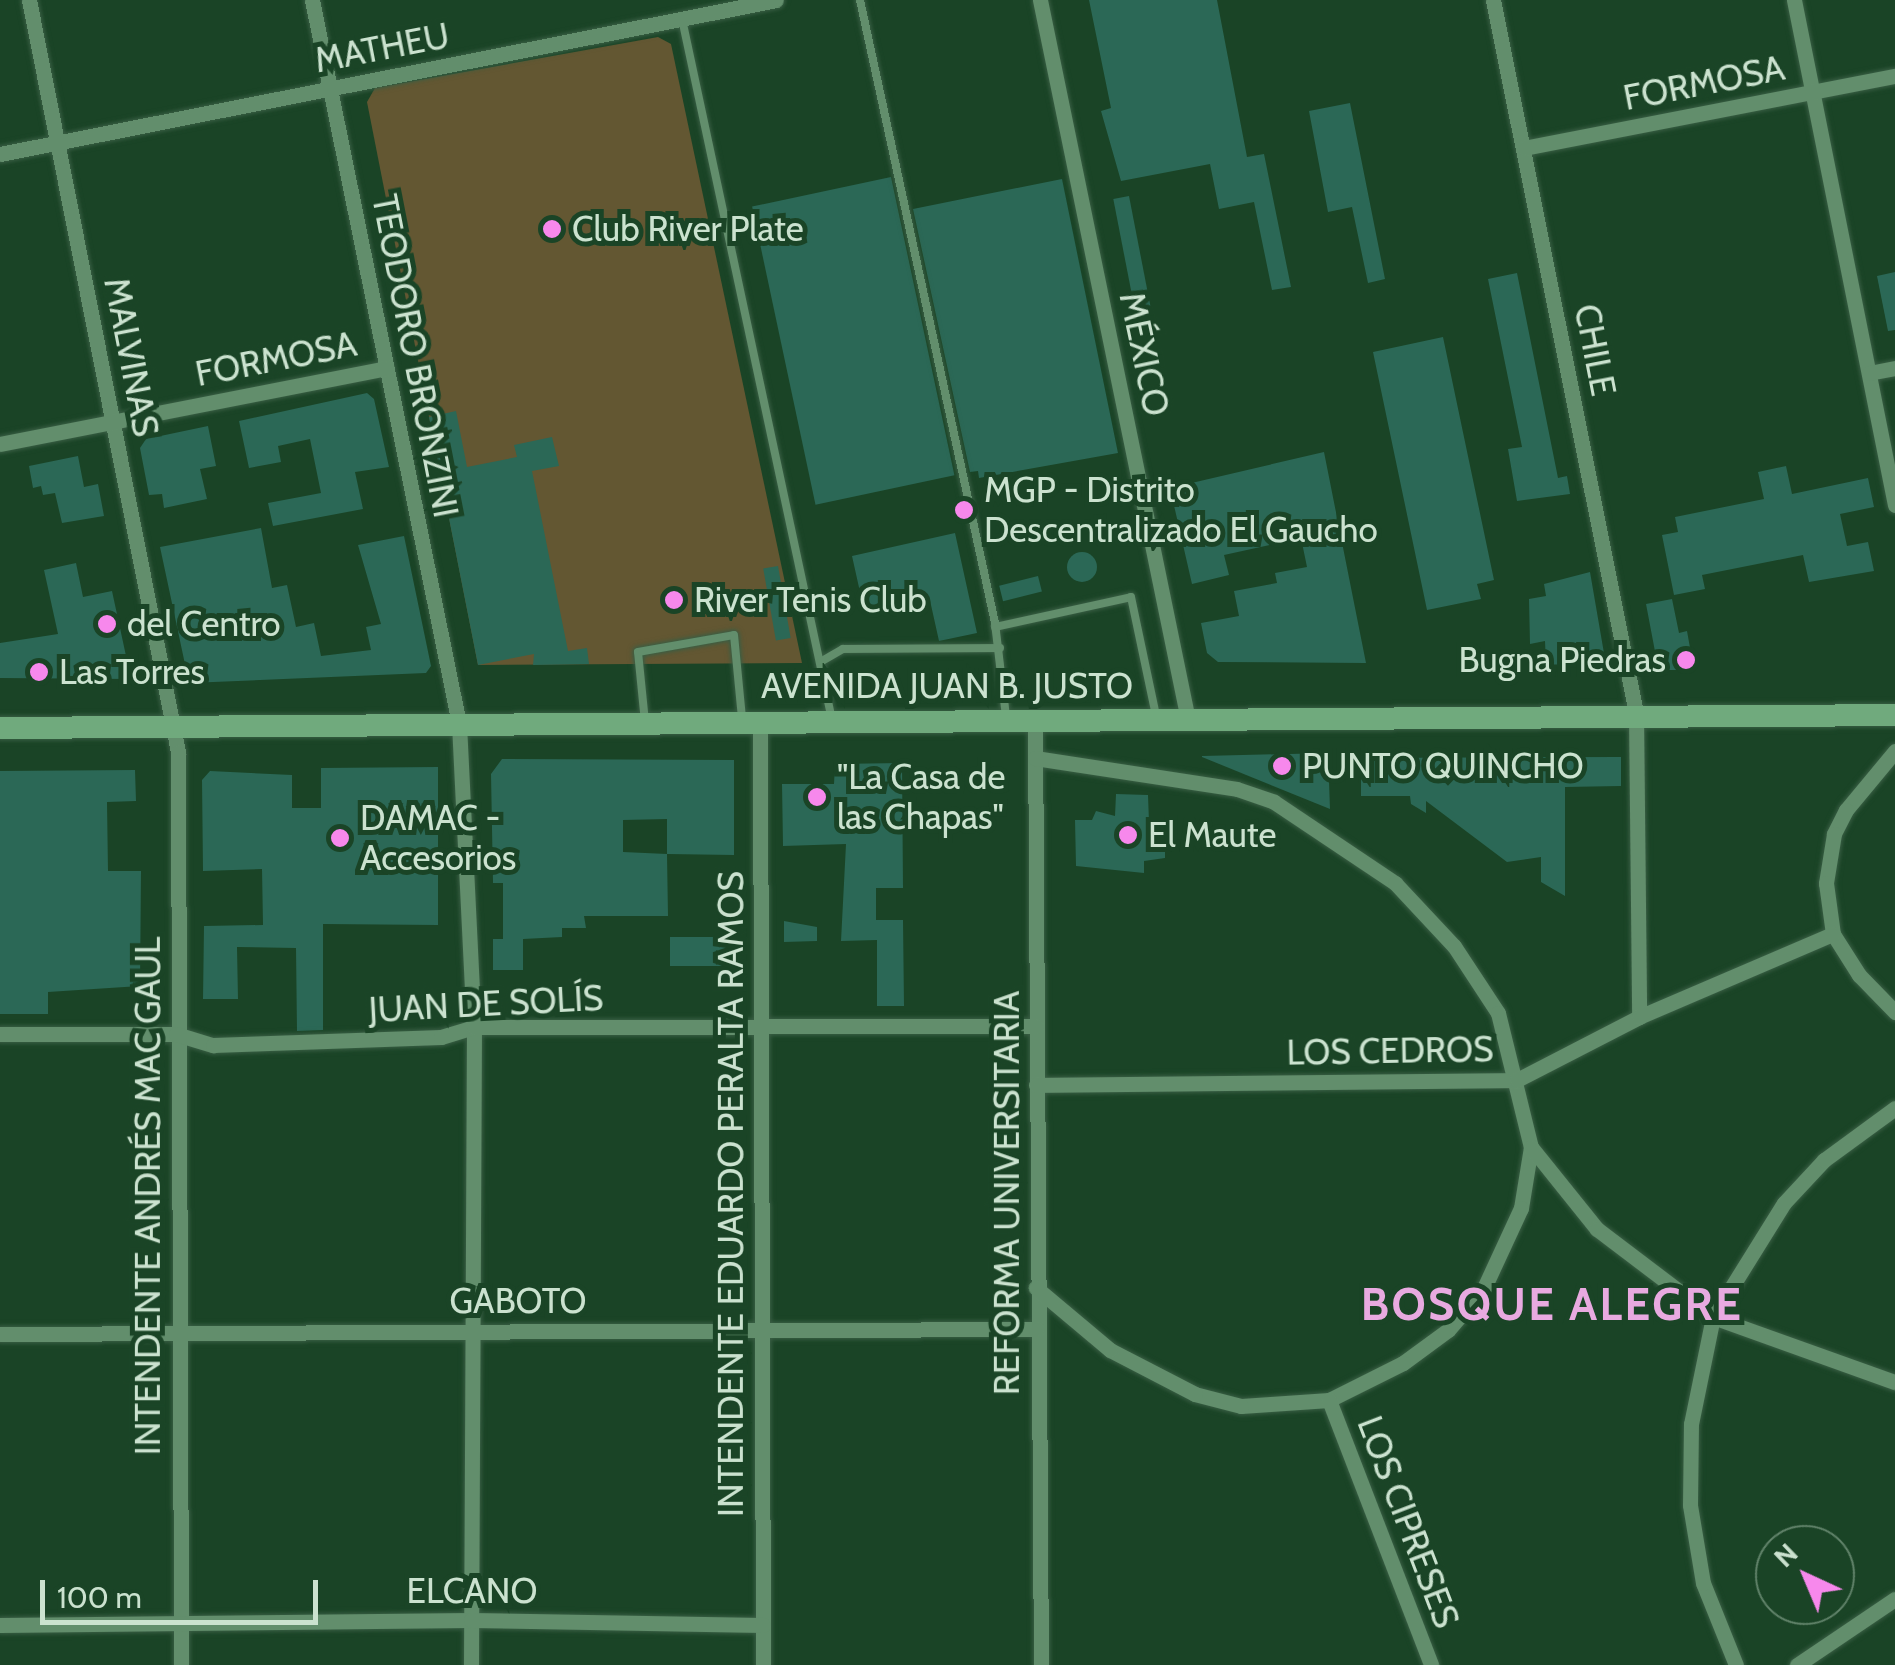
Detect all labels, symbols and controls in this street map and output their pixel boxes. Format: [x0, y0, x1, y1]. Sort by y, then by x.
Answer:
street label: MATHEU [311, 14, 453, 82]
street label: FORMOSA [1620, 47, 1788, 119]
street label: TEODORO BRONZINI [363, 191, 467, 521]
place label: Club River Plate [572, 208, 804, 250]
marker: Club River Plate [541, 218, 563, 240]
street label: MALVINAS [95, 274, 167, 440]
street label: MÉXICO [1110, 288, 1178, 420]
street label: CHILE [1566, 301, 1624, 399]
street label: FORMOSA [192, 323, 360, 395]
place label: MGP - Distrito Descentralizado El Gaucho [984, 469, 1378, 551]
marker: MGP - Distrito Descentralizado El Gaucho [953, 499, 975, 521]
place label: River Tenis Club [694, 579, 927, 621]
marker: River Tenis Club [663, 589, 685, 611]
place label: del Centro [127, 603, 280, 645]
marker: del Centro [96, 613, 118, 635]
place label: Bugna Piedras [1459, 639, 1666, 681]
marker: Bugna Piedras [1675, 649, 1697, 671]
place label: Las Torres [59, 651, 205, 693]
marker: Las Torres [28, 661, 50, 683]
street label: AVENIDA JUAN B. JUSTO [761, 665, 1133, 707]
place label: PUNTO QUINCHO [1302, 745, 1584, 787]
marker: PUNTO QUINCHO [1271, 755, 1293, 777]
place label: "La Casa de las Chapas" [837, 756, 1005, 838]
marker: "La Casa de las Chapas" [806, 786, 828, 808]
place label: DAMAC - Accesorios [360, 797, 516, 879]
place label: El Maute [1148, 814, 1276, 856]
marker: El Maute [1117, 824, 1139, 846]
marker: DAMAC - Accesorios [329, 827, 351, 849]
street label: INTENDENTE EDUARDO PERALTA RAMOS [710, 871, 752, 1517]
street label: INTENDENTE ANDRÉS MAC GAUL [127, 937, 169, 1455]
street label: JUAN DE SOLÍS [368, 977, 604, 1031]
street label: REFORMA UNIVERSITARIA [986, 991, 1028, 1395]
street label: LOS CEDROS [1286, 1028, 1494, 1074]
district label: BOSQUE ALEGRE [1361, 1278, 1743, 1332]
street label: GABOTO [450, 1280, 586, 1322]
street label: LOS CIPRESES [1348, 1410, 1468, 1634]
north arrow [1755, 1525, 1855, 1625]
text: N [1767, 1536, 1804, 1574]
scale bar [45, 1560, 322, 1622]
street label: ELCANO [407, 1570, 537, 1612]
text: 100 m [57, 1579, 142, 1616]

